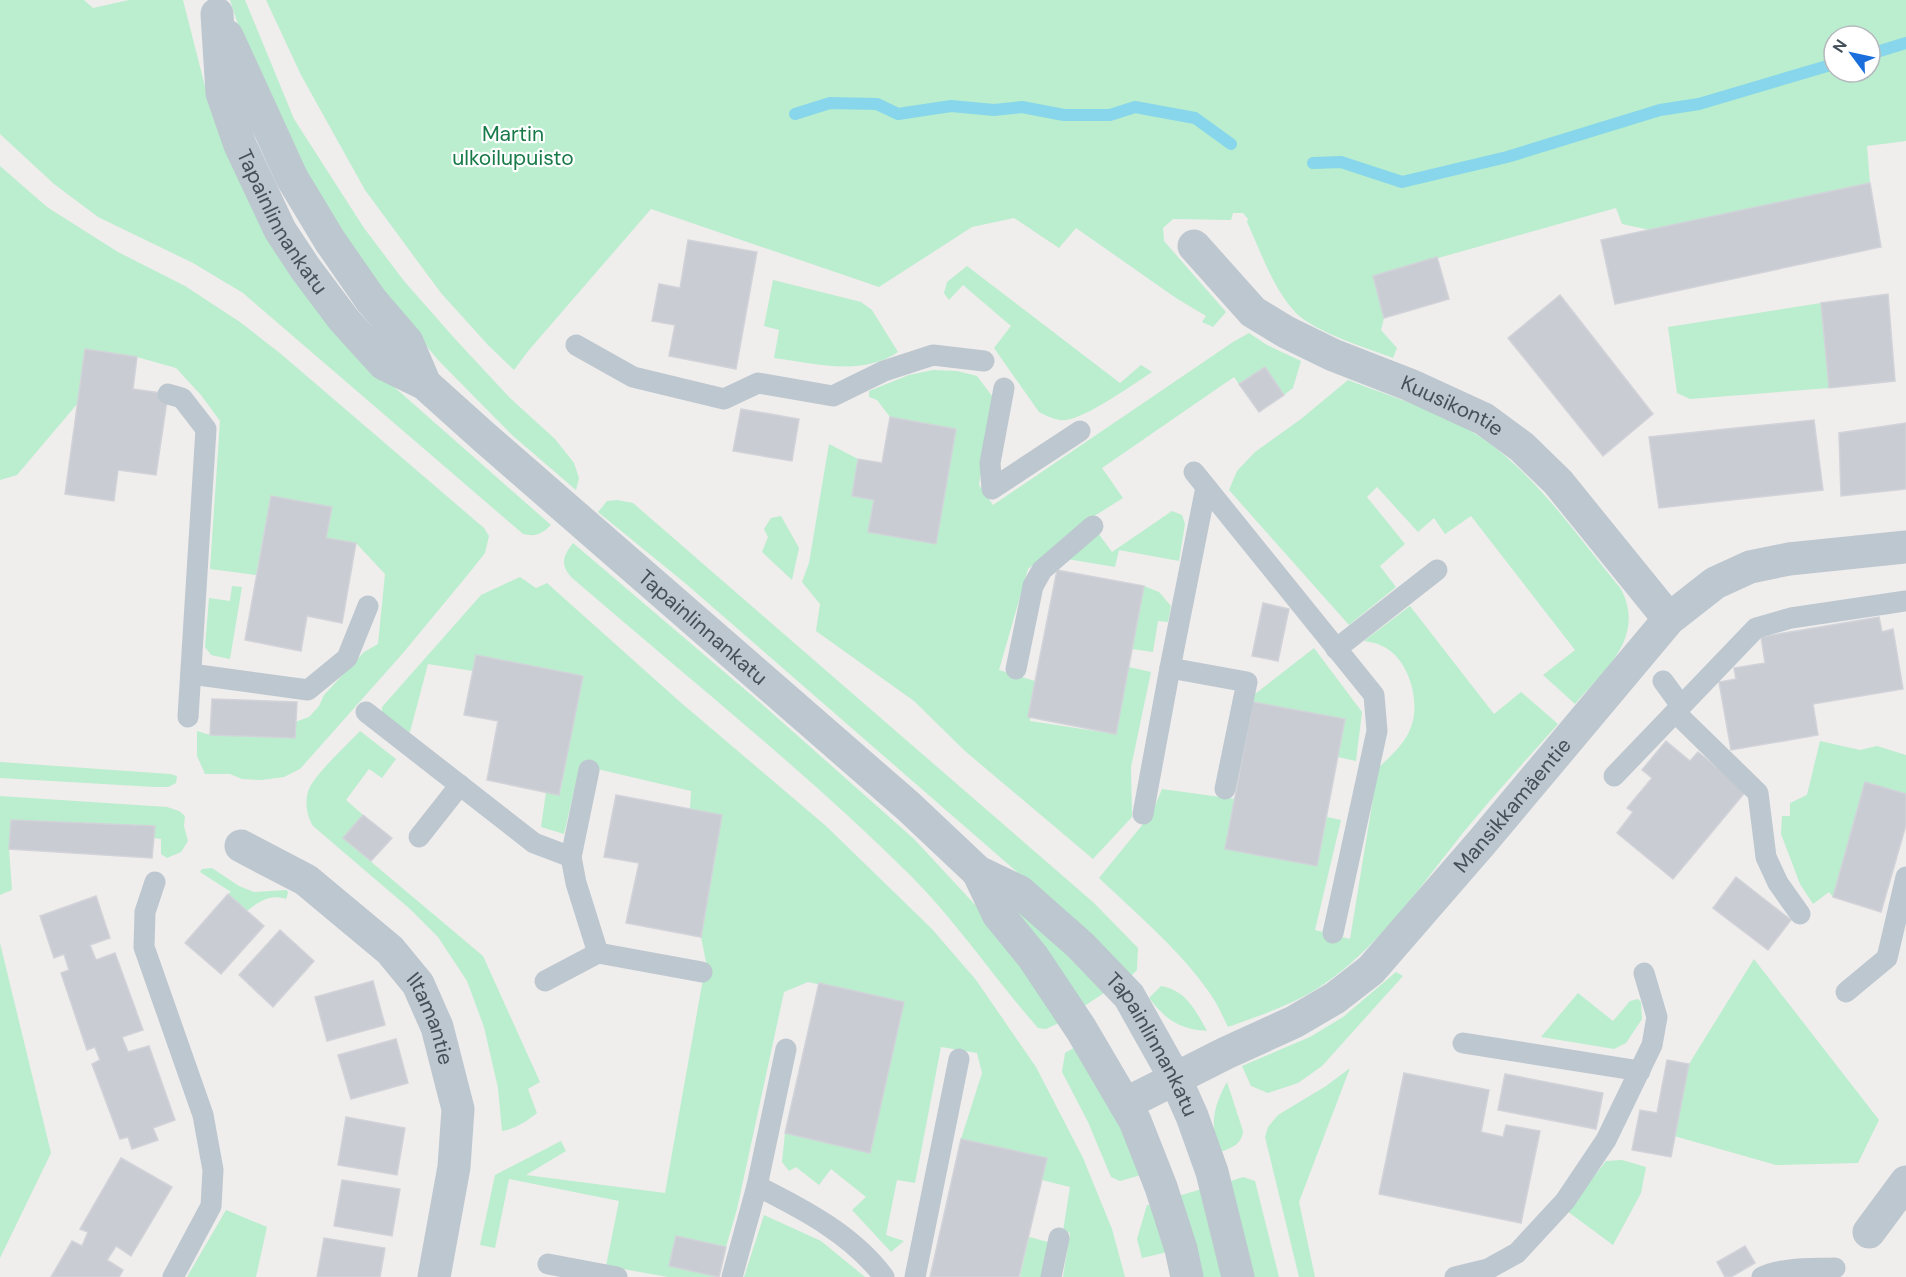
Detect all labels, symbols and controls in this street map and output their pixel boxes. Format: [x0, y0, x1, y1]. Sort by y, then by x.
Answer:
north arrow [1822, 24, 1882, 84]
text: N [1828, 35, 1852, 57]
park label: Martin ulkoilupuisto [452, 120, 574, 172]
street label: Tapainlinnankatu [230, 145, 334, 300]
street label: Kuusikontie [1397, 369, 1509, 443]
street label: Tapainlinnankatu [632, 563, 773, 691]
street label: Mansikkamäentie [1447, 732, 1578, 879]
street label: Tapainlinnankatu [1100, 966, 1204, 1121]
street label: Iltamantie [400, 967, 460, 1068]

